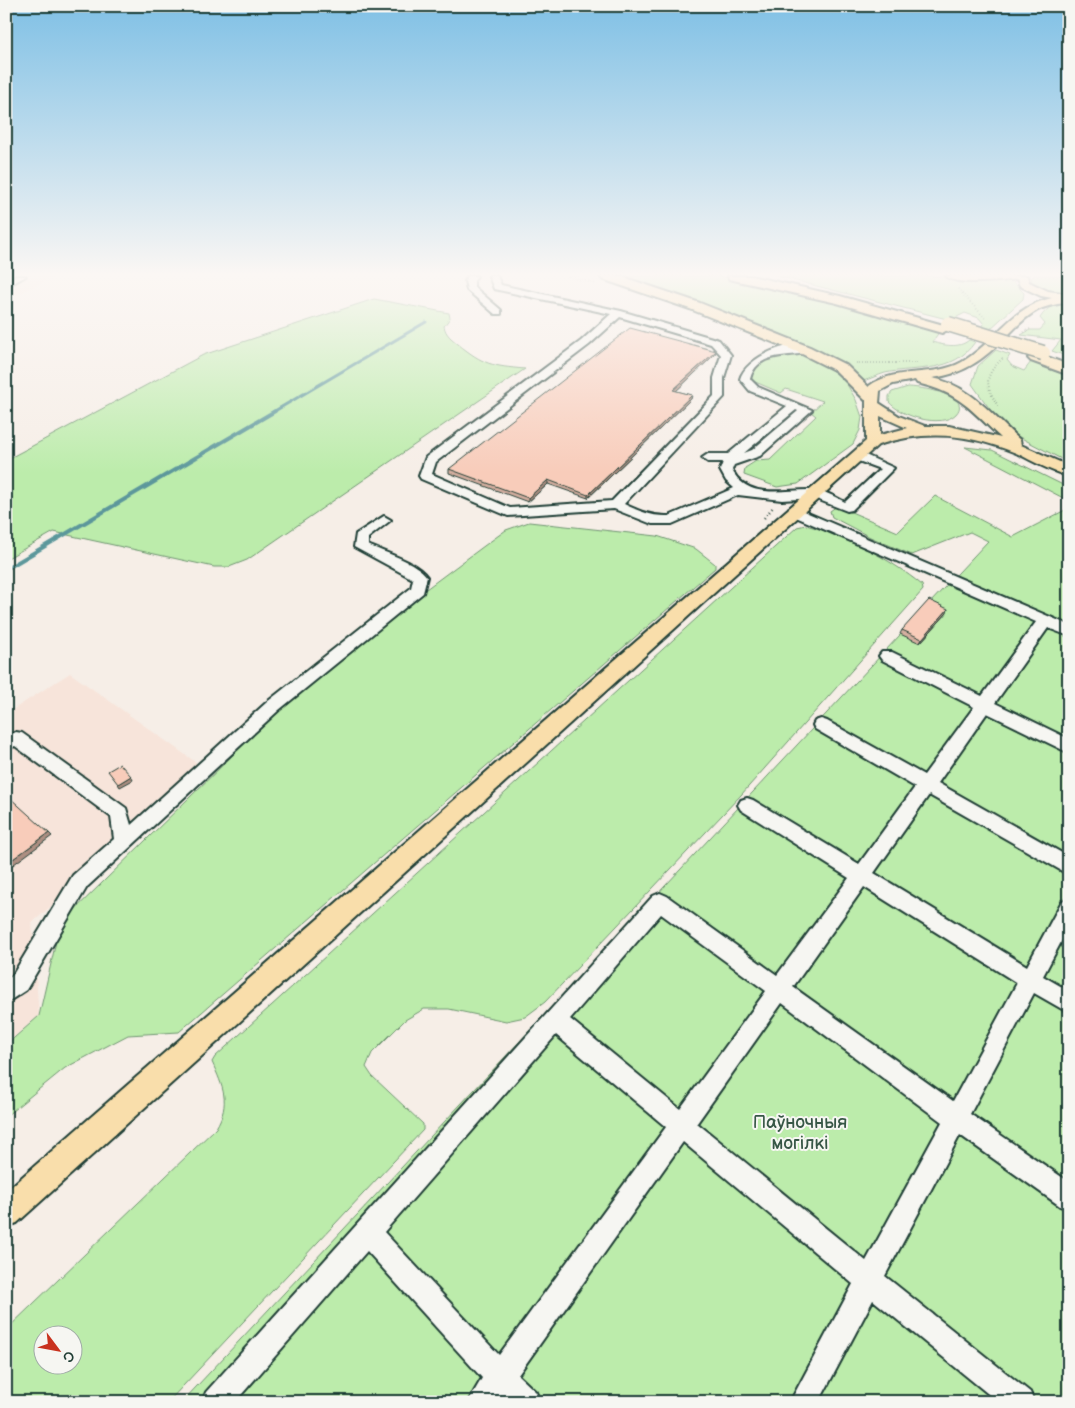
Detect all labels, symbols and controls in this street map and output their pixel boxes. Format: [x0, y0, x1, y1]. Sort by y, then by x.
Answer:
park label: Паўночныя могілкі [753, 1112, 847, 1154]
north arrow [32, 1326, 82, 1376]
text: С [59, 1348, 78, 1365]

